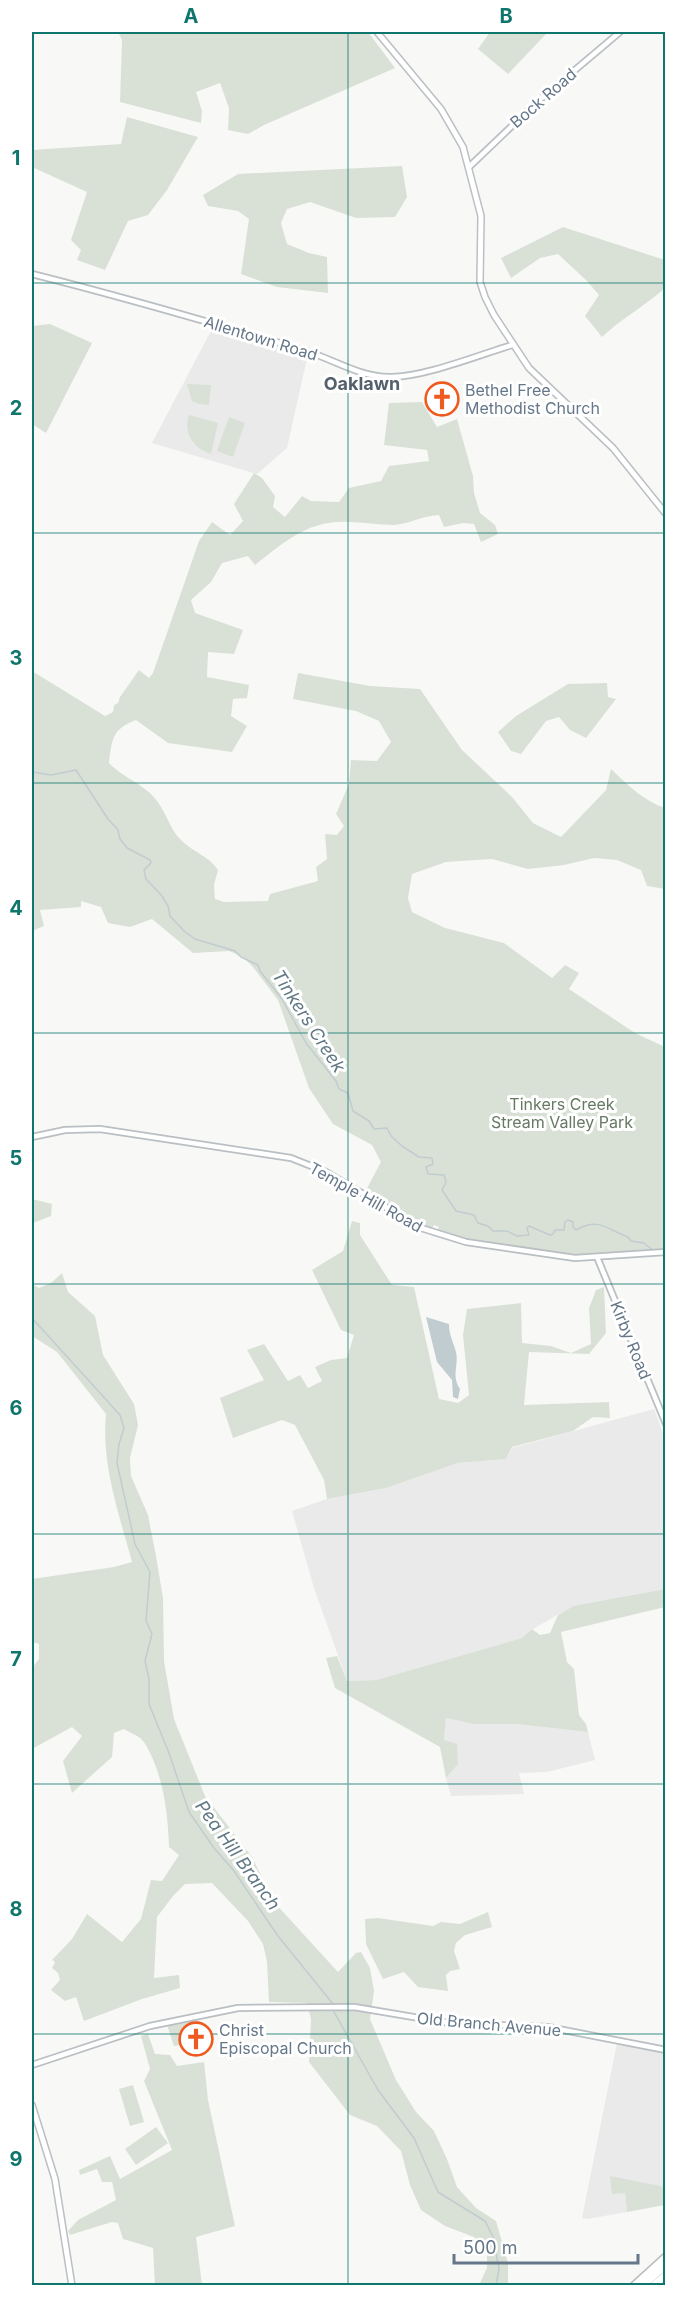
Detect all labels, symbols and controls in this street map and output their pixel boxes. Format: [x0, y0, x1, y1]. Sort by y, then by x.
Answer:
text: A [184, 4, 199, 28]
text: B [499, 4, 513, 28]
street label: Bock Road [506, 64, 580, 132]
text: 1 [12, 146, 20, 170]
street label: Allentown Road [202, 311, 320, 365]
district label: Oaklawn [324, 373, 400, 394]
place label: Bethel Free Methodist Church [465, 380, 600, 418]
church icon: Bethel Free Methodist Church [424, 381, 460, 417]
text: 2 [10, 396, 22, 420]
text: 3 [10, 646, 22, 670]
text: 4 [9, 896, 23, 920]
water label: Tinkers Creek [268, 966, 351, 1077]
park label: Tinkers Creek Stream Valley Park [491, 1094, 633, 1132]
text: 5 [10, 1146, 22, 1170]
street label: Temple Hill Road [306, 1158, 426, 1236]
street label: Kirby Road [606, 1298, 656, 1382]
text: 6 [10, 1396, 23, 1420]
text: 7 [10, 1647, 22, 1671]
water label: Pea Hill Branch [191, 1796, 285, 1914]
text: 8 [9, 1897, 23, 1921]
street label: Old Branch Avenue [416, 2008, 562, 2040]
place label: Christ Episcopal Church [219, 2020, 352, 2058]
church icon: Christ Episcopal Church [178, 2021, 214, 2057]
text: 9 [10, 2147, 23, 2171]
scale bar [454, 2227, 638, 2265]
text: 500 m [463, 2237, 517, 2258]

